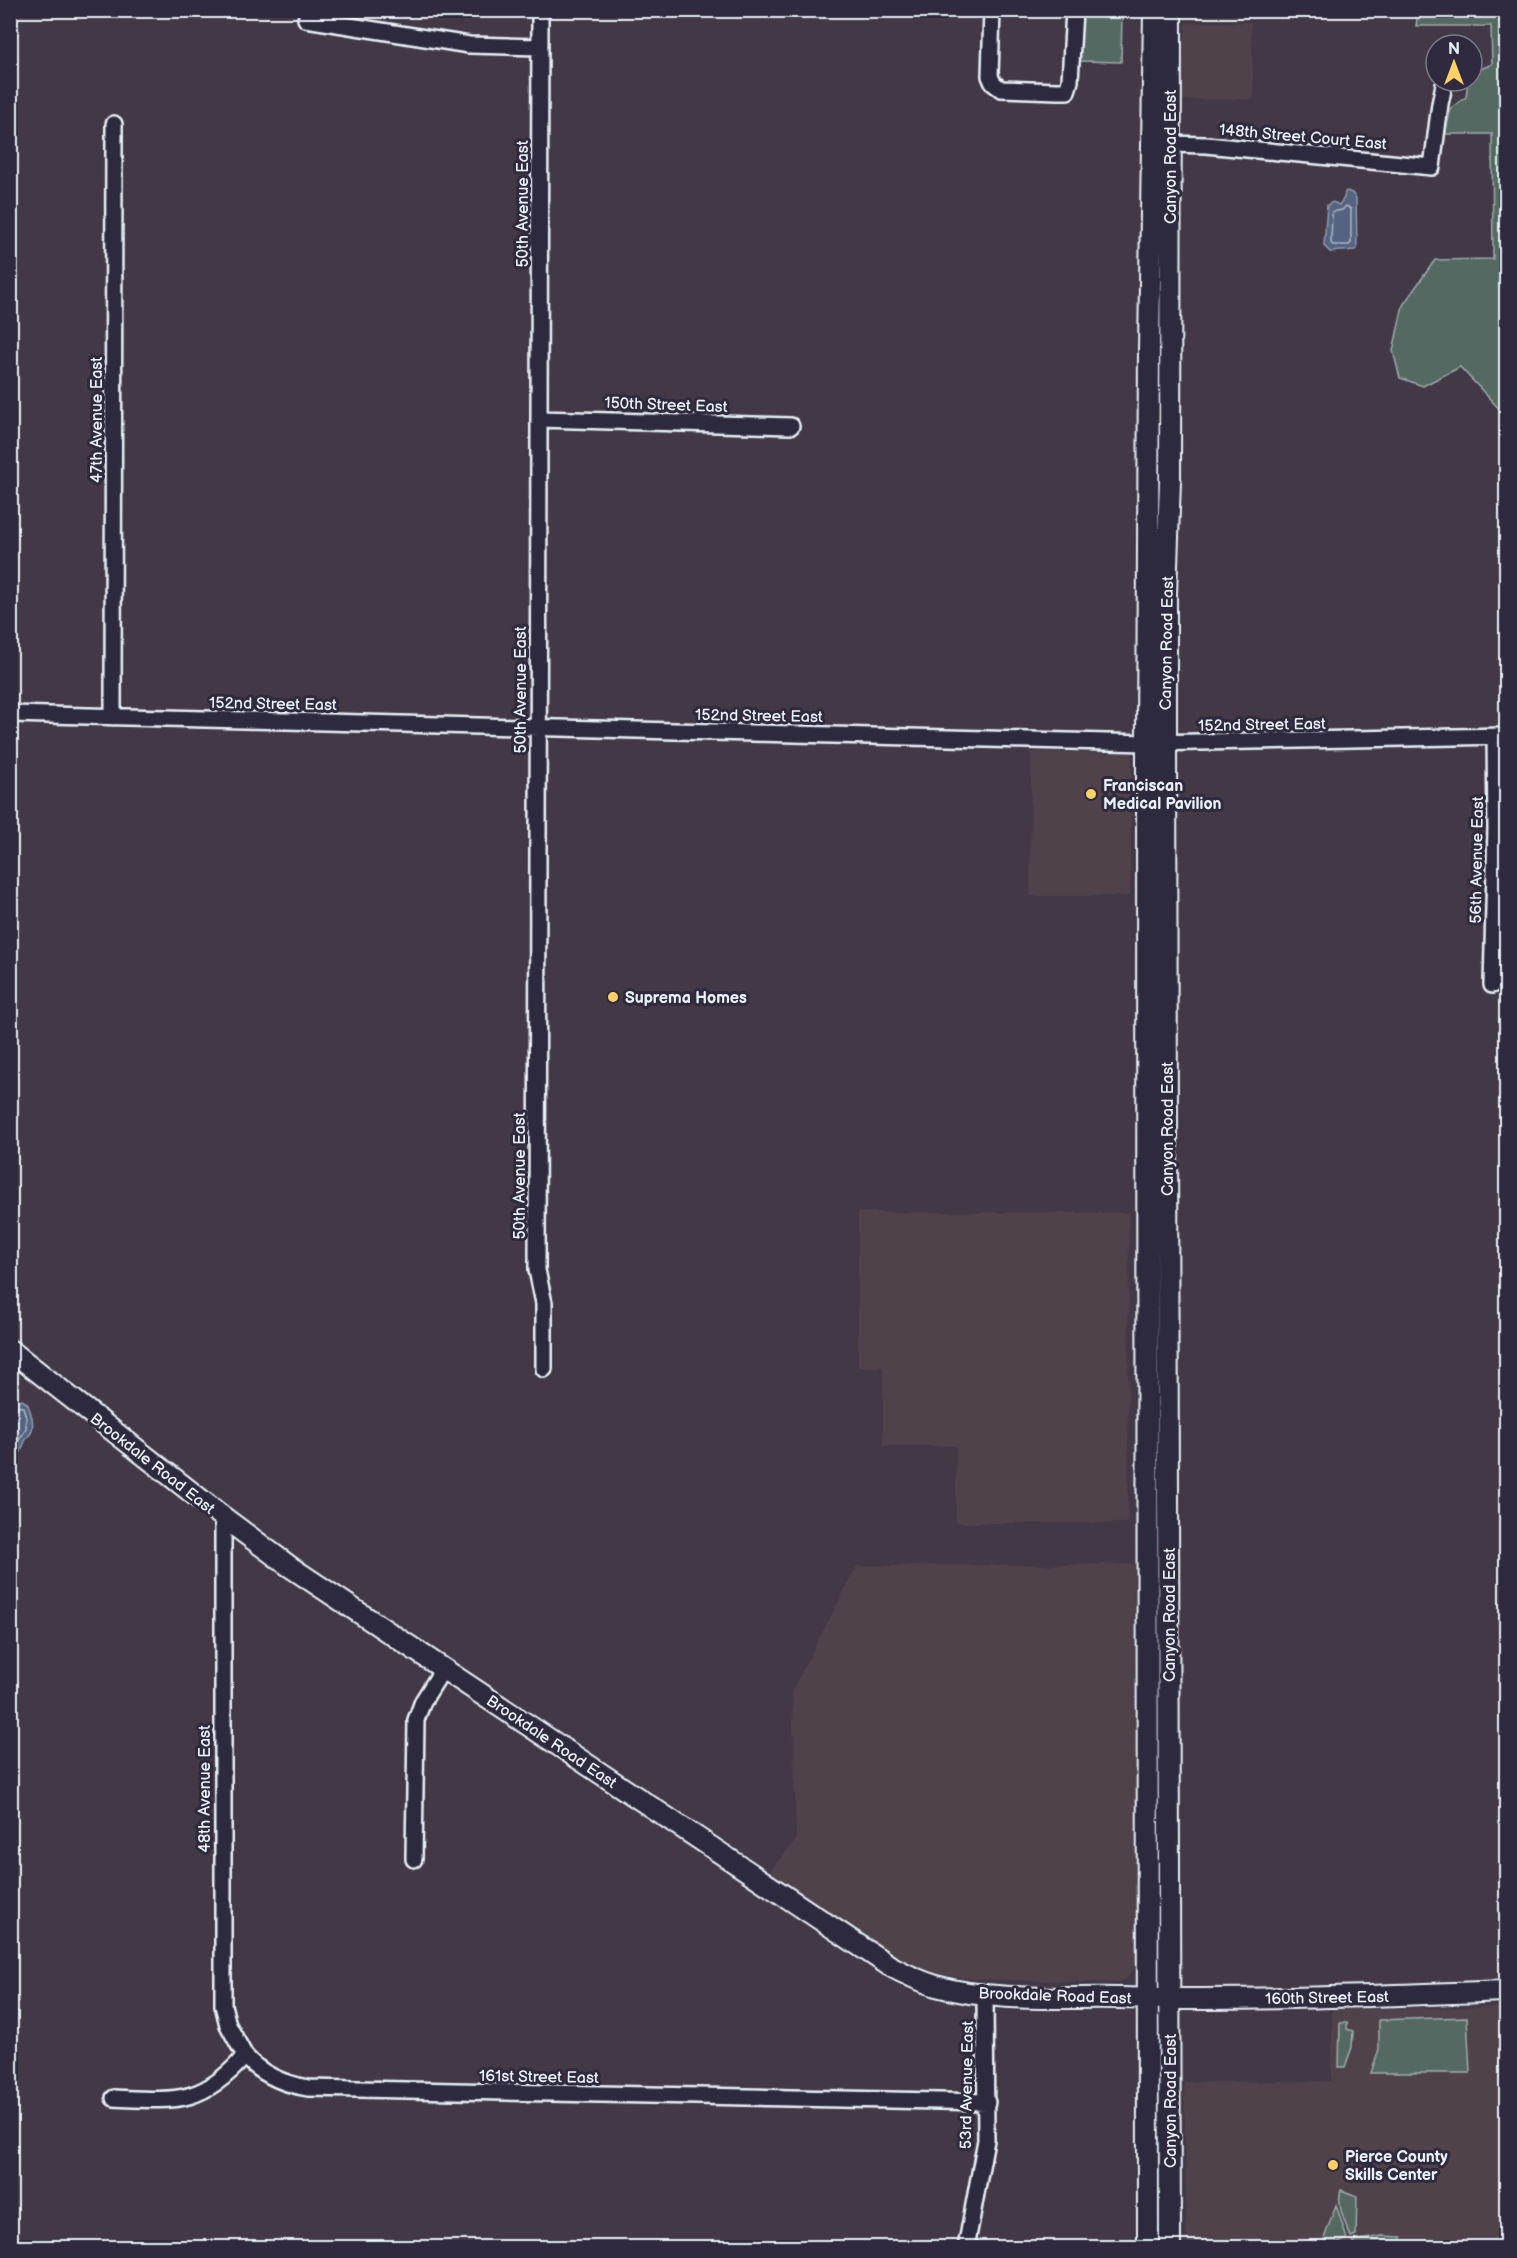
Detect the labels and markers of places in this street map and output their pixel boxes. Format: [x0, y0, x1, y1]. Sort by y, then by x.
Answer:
place label: Franciscan Medical Pavilion [1103, 777, 1222, 814]
marker: Franciscan Medical Pavilion [1084, 787, 1098, 801]
place label: Suprema Homes [625, 989, 747, 1008]
marker: Suprema Homes [606, 990, 620, 1004]
place label: Pierce County Skills Center [1345, 2148, 1448, 2185]
marker: Pierce County Skills Center [1326, 2158, 1340, 2172]

